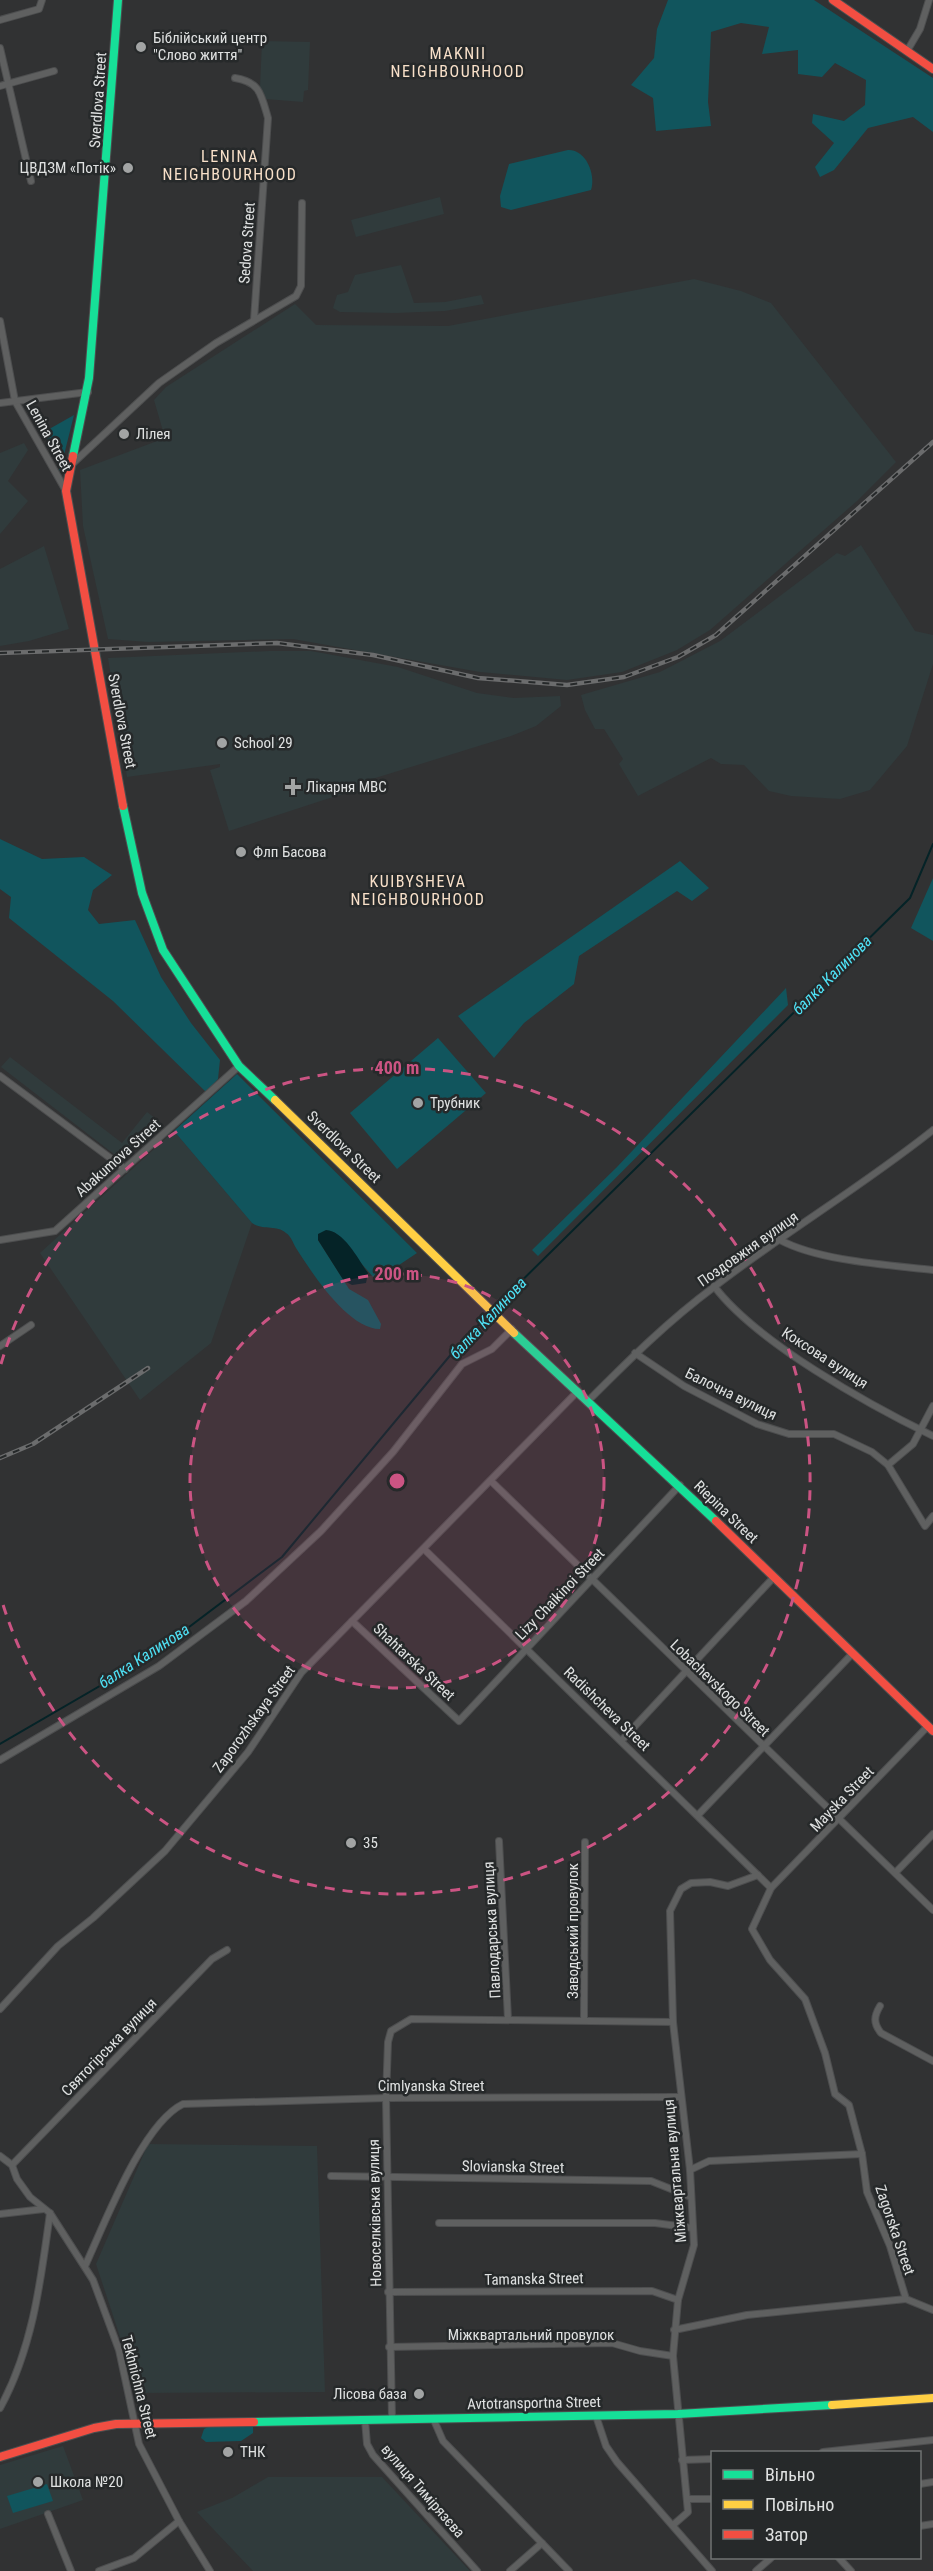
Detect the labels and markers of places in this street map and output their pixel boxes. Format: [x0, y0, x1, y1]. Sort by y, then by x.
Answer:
place label: Біблійський центр "Слово життя" [153, 29, 267, 64]
marker: Біблійський центр "Слово життя" [134, 40, 148, 54]
place label: ЦВДЗМ «Потік» [20, 159, 116, 177]
marker: ЦВДЗМ «Потік» [121, 161, 135, 175]
place label: Лілея [136, 425, 171, 443]
marker: Лілея [117, 427, 131, 441]
place label: School 29 [234, 734, 293, 752]
marker: School 29 [215, 736, 229, 750]
marker: Лікарня МВС [284, 778, 302, 796]
place label: Лікарня МВС [306, 778, 387, 796]
place label: Флп Басова [253, 843, 327, 861]
marker: Флп Басова [234, 845, 248, 859]
place label: Трубник [430, 1094, 480, 1112]
marker: Трубник [411, 1096, 425, 1110]
centre of rings [387, 1471, 407, 1491]
place label: 35 [363, 1834, 378, 1852]
marker: 35 [344, 1836, 358, 1850]
place label: Лісова база [333, 2385, 407, 2403]
marker: Лісова база [412, 2387, 426, 2401]
place label: ТНК [240, 2443, 266, 2461]
marker: ТНК [221, 2445, 235, 2459]
place label: Школа №20 [50, 2473, 123, 2491]
marker: Школа №20 [31, 2475, 45, 2489]

